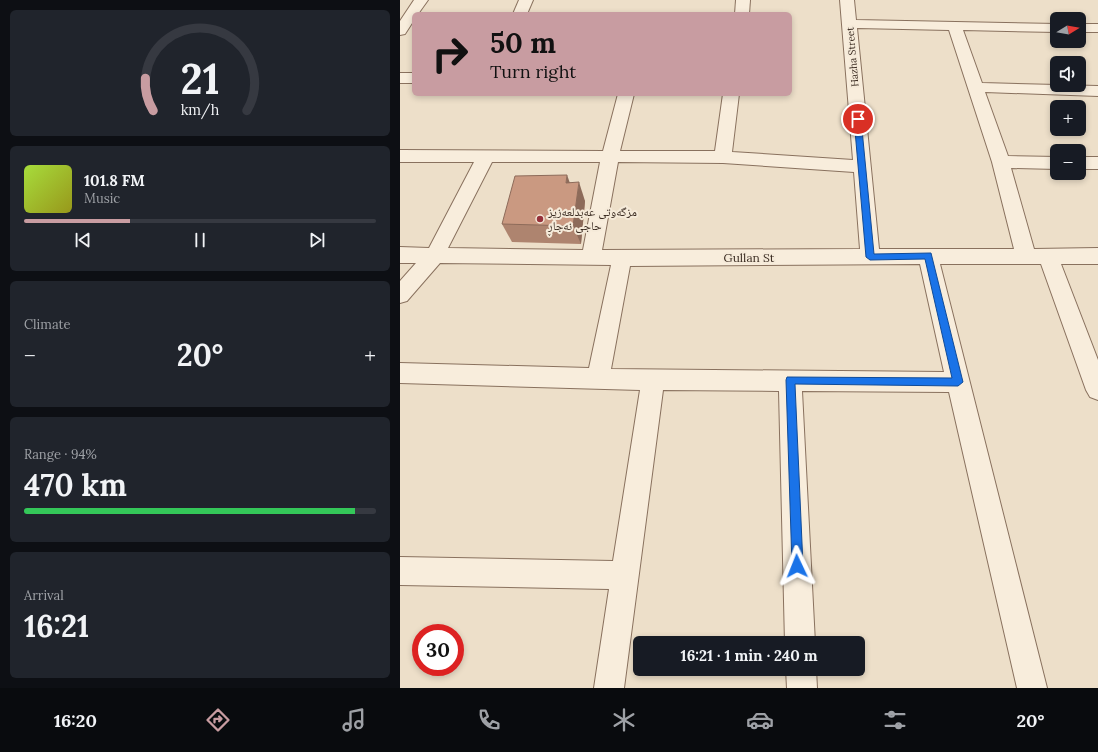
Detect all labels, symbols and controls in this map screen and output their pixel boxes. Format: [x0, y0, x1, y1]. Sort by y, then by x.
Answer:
north arrow [1050, 12, 1086, 48]
map controls [1050, 12, 1086, 180]
text: 50 m [490, 25, 556, 61]
street label: Hazha Street [843, 26, 862, 87]
icon: right [424, 28, 476, 80]
text: 21 [180, 52, 220, 105]
button: sound [1050, 56, 1086, 92]
text: Turn right [490, 60, 576, 83]
text: km/h [181, 100, 220, 119]
button: + [1050, 100, 1086, 136]
pin [841, 102, 875, 136]
icon: arrive [847, 108, 869, 130]
button: − [1050, 144, 1086, 180]
text: 101.8 FM [84, 171, 145, 190]
text: Music [84, 190, 120, 207]
place label: مزگەوتی عەبدلعەزیز حاجی نەجاڕ [547, 204, 637, 236]
marker: مزگەوتی عەبدلعەزیز حاجی نەجاڕ [535, 214, 545, 224]
icon: previous [72, 229, 94, 251]
icon: pause [189, 229, 211, 251]
icon: next [306, 229, 328, 251]
street label: Gullan St [724, 250, 775, 265]
text: Climate [24, 316, 71, 333]
text: 20° [177, 336, 223, 374]
text: − [24, 341, 36, 369]
text: + [364, 341, 376, 369]
text: Range · 94% [24, 446, 97, 463]
text: 470 km [24, 466, 127, 504]
position arrow [776, 545, 818, 587]
text: Arrival [24, 587, 64, 604]
text: 16:21 [24, 607, 89, 645]
speed limit sign: 30 [412, 624, 464, 676]
text: 16:21 · 1 min · 240 m [681, 646, 817, 665]
icon: directions [204, 706, 232, 734]
icon: music [340, 706, 368, 734]
icon: phone [475, 706, 503, 734]
icon: climate [610, 706, 638, 734]
icon: car [746, 706, 774, 734]
icon: filters [881, 706, 909, 734]
text: 16:20 [54, 709, 97, 732]
text: 20° [1016, 709, 1044, 732]

